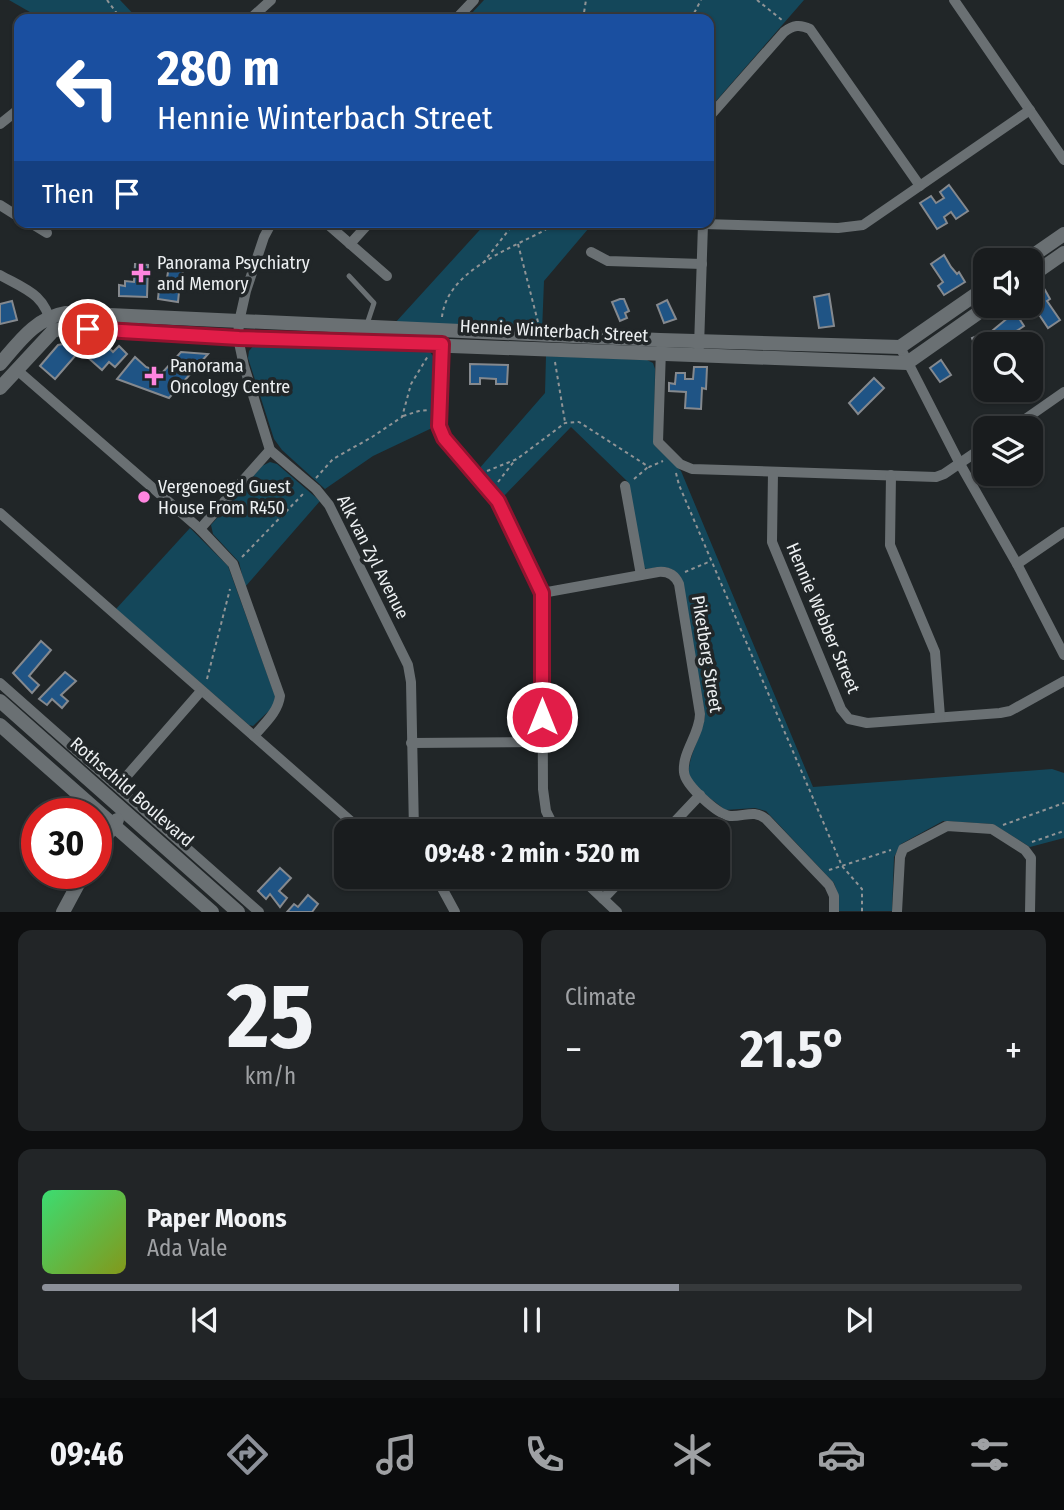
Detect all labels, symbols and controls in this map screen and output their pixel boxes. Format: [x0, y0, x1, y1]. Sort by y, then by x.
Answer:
text: 280 m [157, 39, 280, 98]
icon: left [42, 42, 133, 133]
text: Hennie Winterbach Street [157, 99, 492, 137]
icon: arrive [108, 175, 146, 213]
text: Then [42, 179, 94, 210]
map controls [973, 248, 1043, 486]
button: sound [973, 248, 1043, 318]
place label: Panorama Psychiatry and Memory [157, 252, 310, 295]
marker: Panorama Psychiatry and Memory [131, 263, 151, 283]
pin [58, 299, 118, 359]
icon: arrive [69, 310, 107, 348]
street label: Hennie Winterbach Street [459, 315, 649, 347]
button: search [973, 332, 1043, 402]
place label: Panorama Oncology Centre [170, 355, 290, 398]
marker: Panorama Oncology Centre [144, 366, 164, 386]
button: layers [973, 416, 1043, 486]
place label: Vergenoegd Guest House From R450 [158, 476, 291, 519]
marker: Vergenoegd Guest House From R450 [136, 489, 152, 505]
street label: Alk van Zyl Avenue [332, 491, 414, 623]
street label: Hennie Webber Street [781, 539, 865, 697]
street label: Piketberg Street [687, 594, 727, 714]
position arrow [505, 680, 579, 754]
street label: Rothschild Boulevard [66, 732, 198, 852]
speed limit sign: 30 [21, 798, 112, 889]
text: 09:48 · 2 min · 520 m [424, 838, 640, 869]
text: 25 [227, 962, 314, 1071]
text: Climate [565, 983, 636, 1011]
text: 21.5° [740, 1018, 847, 1081]
text: − [565, 1027, 582, 1073]
text: + [1005, 1027, 1022, 1073]
text: km/h [245, 1062, 296, 1090]
text: Paper Moons [147, 1203, 287, 1234]
text: Ada Vale [147, 1234, 227, 1262]
icon: previous [186, 1301, 224, 1339]
icon: pause [513, 1301, 551, 1339]
icon: next [840, 1301, 878, 1339]
icon: directions [223, 1430, 272, 1479]
icon: music [372, 1430, 421, 1479]
icon: phone [520, 1430, 569, 1479]
icon: climate [668, 1430, 717, 1479]
icon: car [817, 1430, 866, 1479]
icon: filters [965, 1430, 1014, 1479]
text: 09:46 [50, 1435, 124, 1473]

